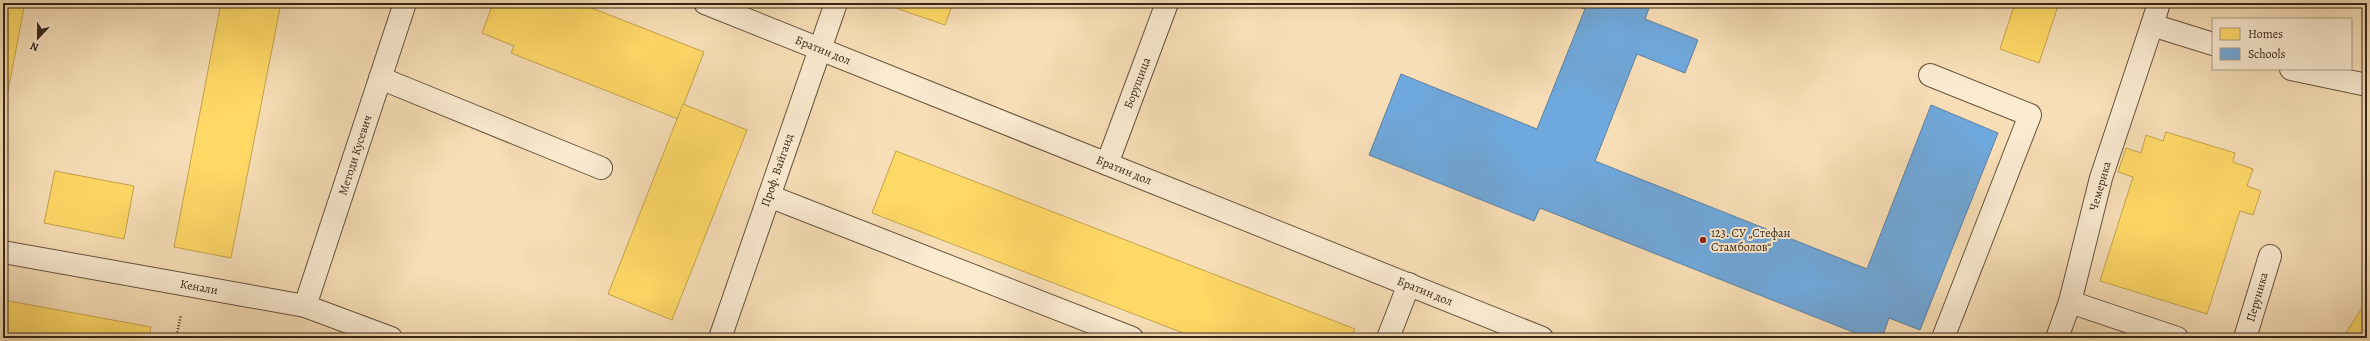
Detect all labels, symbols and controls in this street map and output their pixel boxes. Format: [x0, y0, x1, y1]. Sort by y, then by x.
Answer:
north arrow [18, 18, 58, 58]
legend [2212, 18, 2352, 70]
text: Homes [2248, 26, 2283, 42]
street label: Братин дол [793, 32, 853, 68]
text: N [28, 38, 41, 55]
text: Schools [2248, 46, 2285, 62]
street label: Борущица [1120, 55, 1154, 111]
street label: Методи Кусевич [334, 113, 376, 197]
street label: Проф. Вайганд [757, 131, 797, 209]
street label: Братин дол [1094, 152, 1154, 188]
street label: Чемерика [2085, 159, 2115, 213]
place label: 123. СУ „Стефан Стамболов“ [1711, 225, 1790, 255]
marker: 123. СУ „Стефан Стамболов“ [1698, 235, 1708, 245]
street label: Перуника [2242, 270, 2272, 324]
street label: Братин дол [1395, 273, 1455, 309]
street label: Кенали [179, 276, 219, 298]

